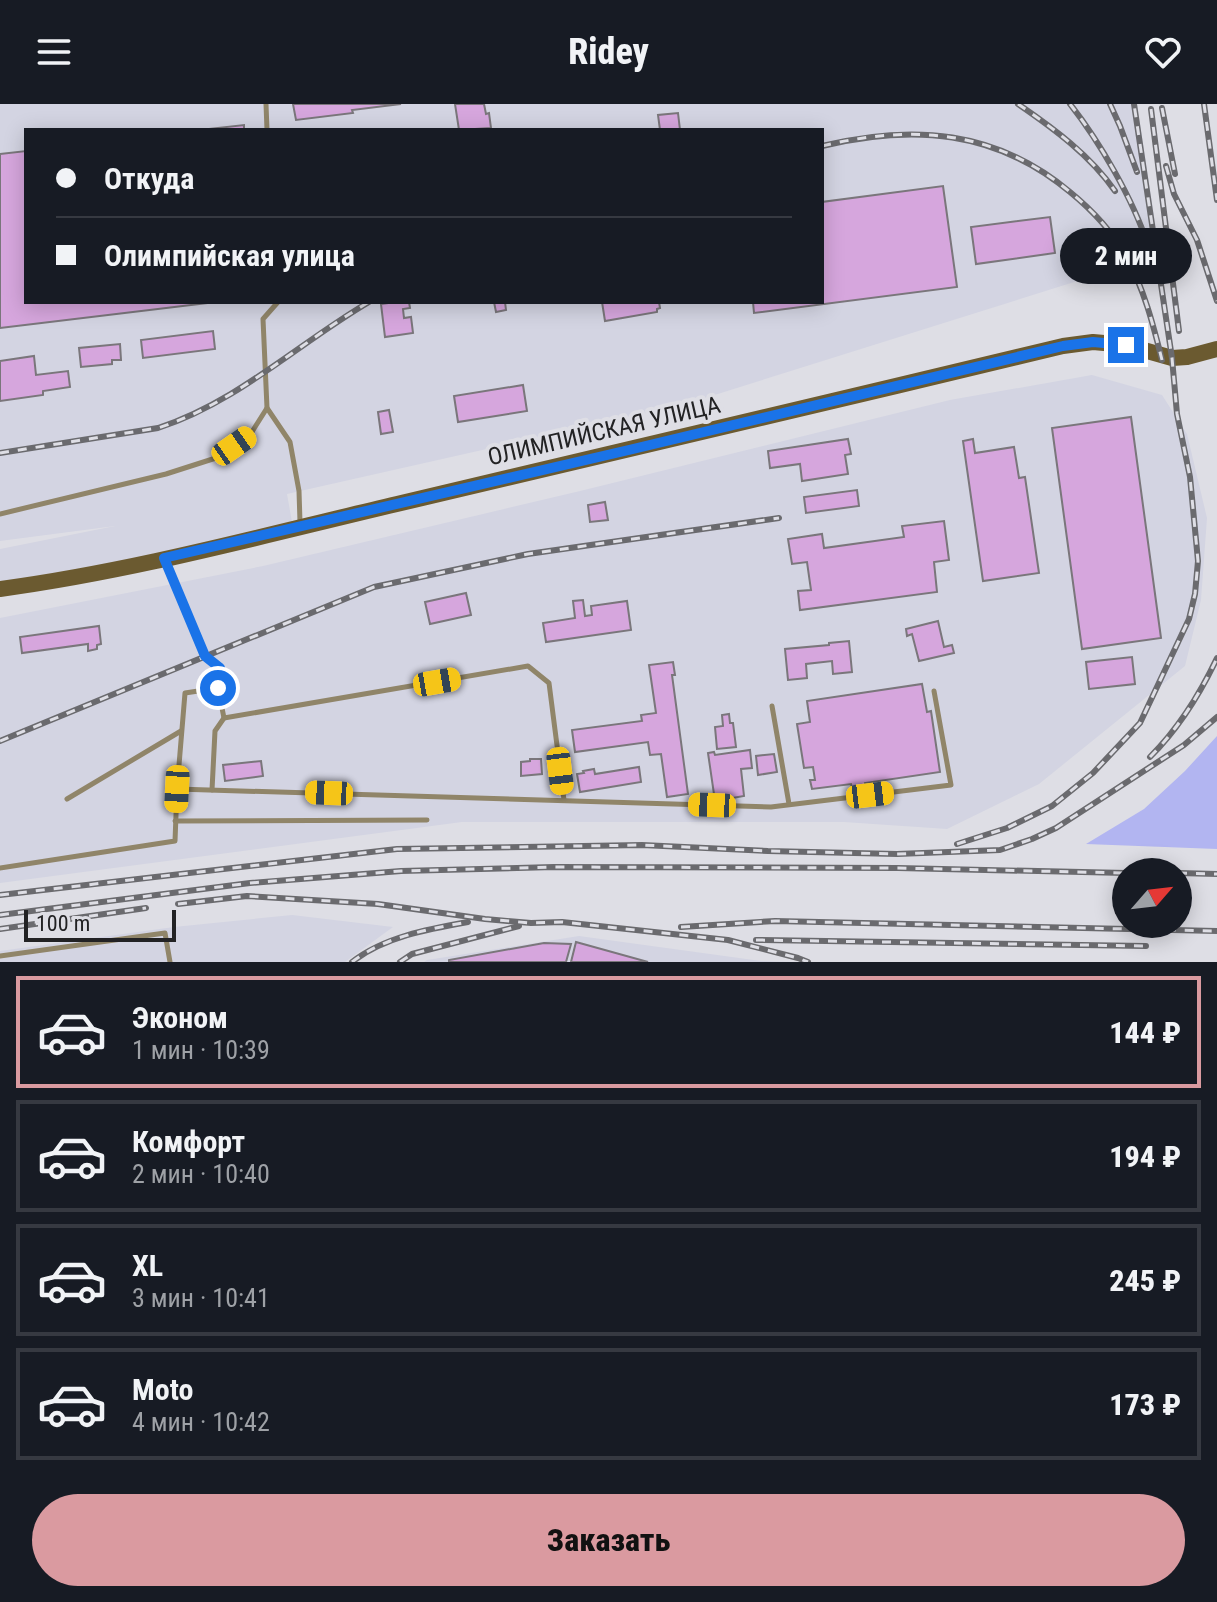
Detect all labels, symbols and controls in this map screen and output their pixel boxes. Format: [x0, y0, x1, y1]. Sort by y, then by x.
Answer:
icon: menu [32, 30, 76, 74]
icon: heart [1141, 30, 1185, 74]
text: Ridey [568, 31, 649, 73]
text: Откуда [104, 161, 194, 196]
callout: 2 мин [1060, 229, 1192, 285]
text: Олимпийская улица [104, 238, 355, 273]
text: 2 мин [1095, 241, 1157, 271]
route end [1108, 327, 1144, 363]
street label: ОЛИМПИЙСКАЯ УЛИЦА [485, 391, 723, 471]
car [207, 422, 261, 470]
car [411, 666, 463, 698]
route start [200, 670, 236, 706]
car [545, 746, 575, 796]
car [164, 764, 190, 814]
car [305, 780, 353, 806]
car [845, 780, 895, 810]
car [688, 792, 736, 818]
north arrow [1112, 858, 1192, 938]
map controls [1112, 858, 1192, 938]
scale bar [24, 906, 176, 942]
text: 100 m [36, 911, 90, 936]
icon: car [36, 996, 108, 1068]
text: Эконом [132, 1000, 228, 1035]
text: 144 ₽ [1109, 1015, 1181, 1050]
text: 1 мин · 10:39 [132, 1035, 270, 1065]
icon: car [36, 1120, 108, 1192]
text: Комфорт [132, 1124, 245, 1159]
text: 194 ₽ [1109, 1139, 1181, 1174]
text: 2 мин · 10:40 [132, 1159, 270, 1189]
icon: car [36, 1244, 108, 1316]
text: XL [132, 1248, 163, 1283]
text: 245 ₽ [1109, 1263, 1181, 1298]
text: 3 мин · 10:41 [132, 1283, 270, 1313]
icon: car [36, 1368, 108, 1440]
text: Moto [132, 1372, 193, 1407]
text: 173 ₽ [1109, 1387, 1181, 1422]
text: 4 мин · 10:42 [132, 1407, 270, 1437]
button: Заказать [32, 1494, 1185, 1586]

